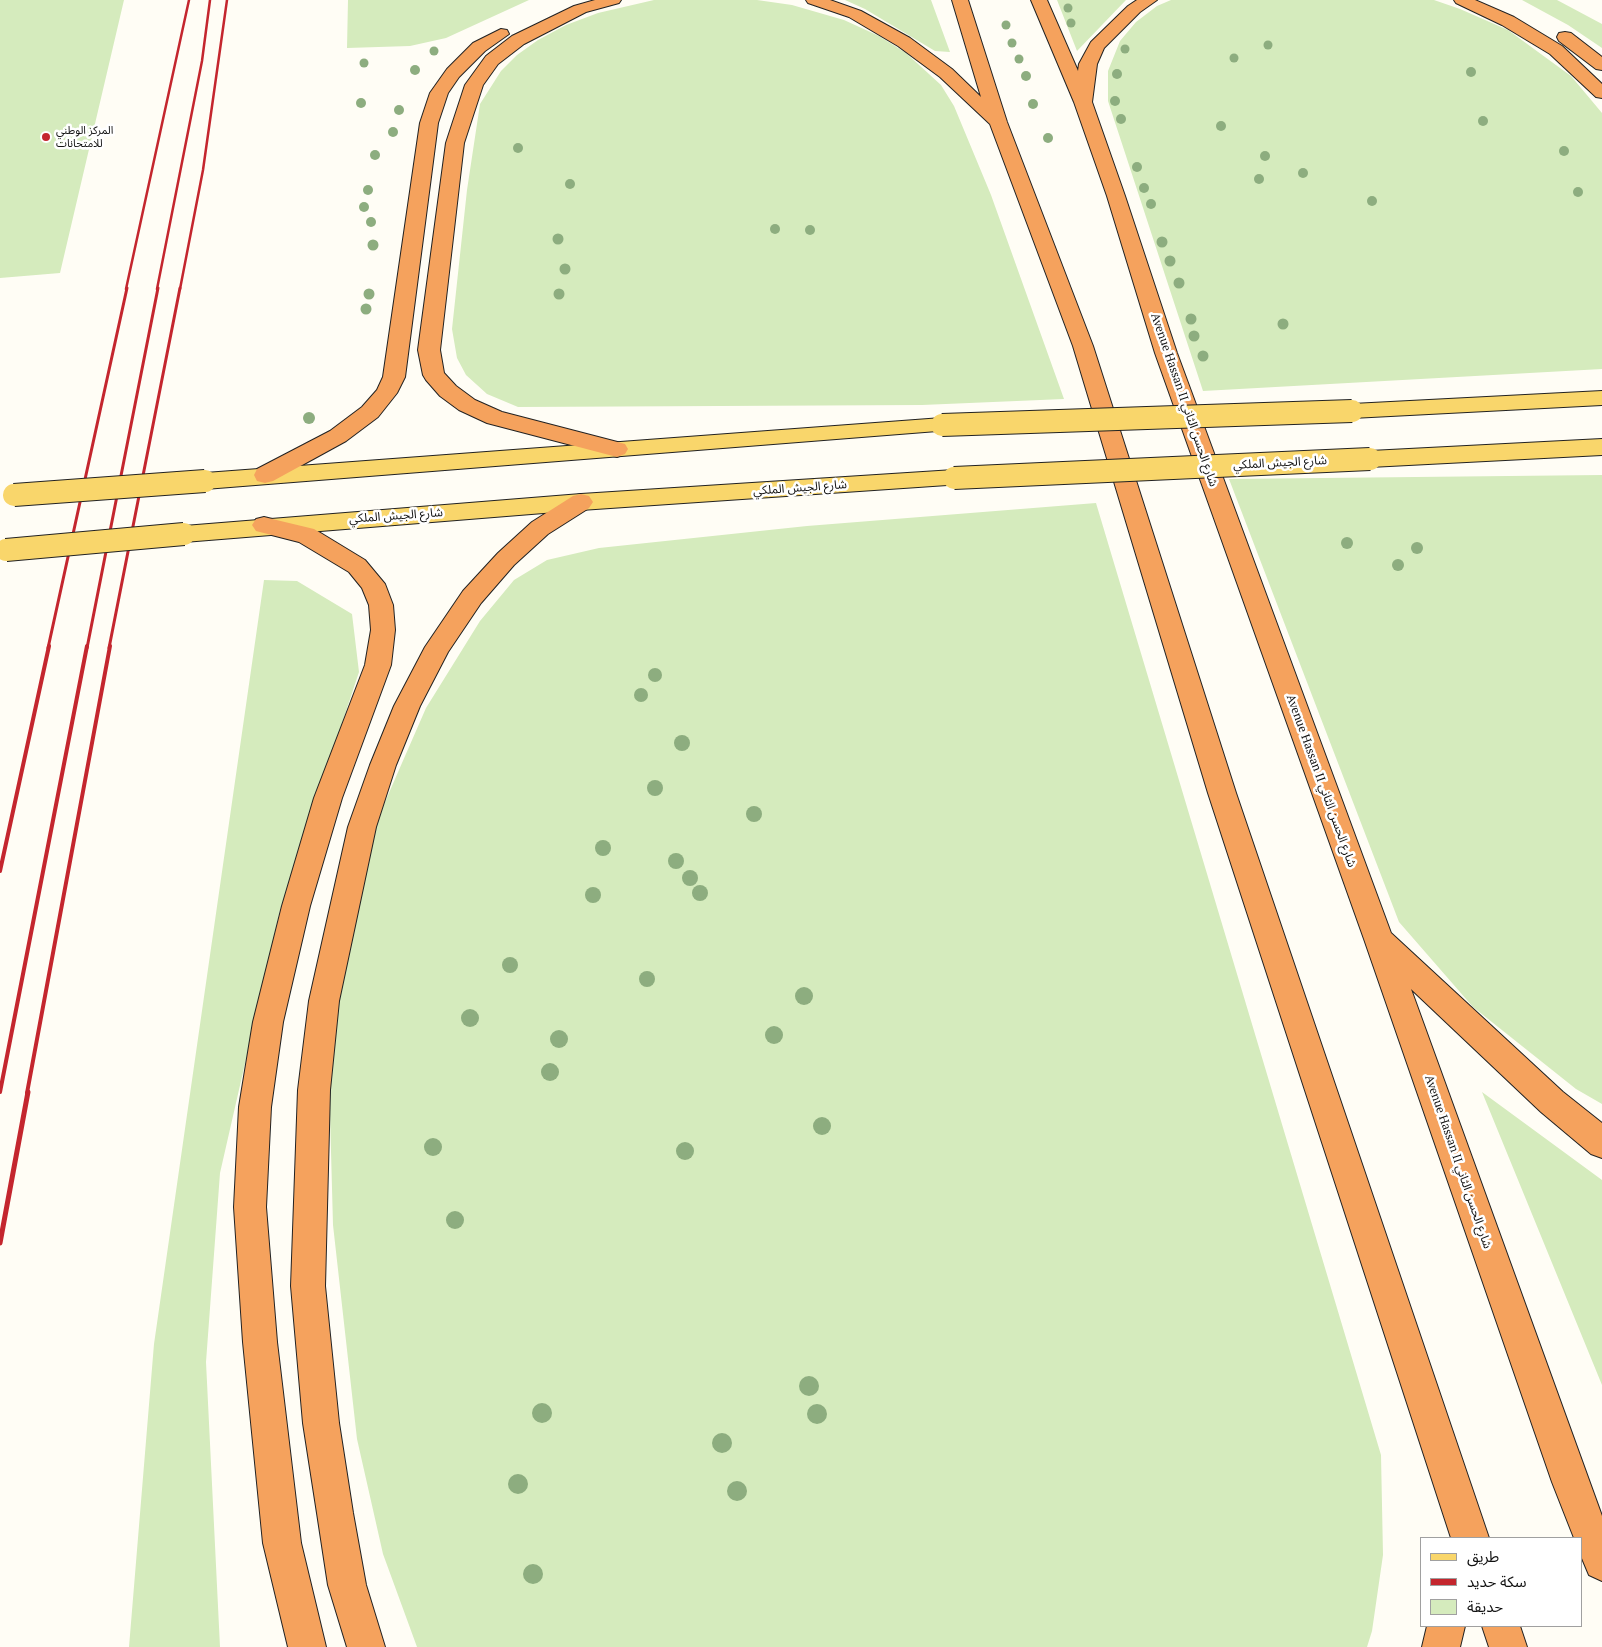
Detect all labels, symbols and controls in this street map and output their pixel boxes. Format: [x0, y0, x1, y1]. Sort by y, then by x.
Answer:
place label: المركز الوطني للامتحانات [56, 124, 113, 150]
marker: المركز الوطني للامتحانات [40, 131, 52, 143]
street label: Avenue Hassan II شارع الحسن الثاني [1147, 311, 1221, 489]
street label: شارع الجيش الملكي [1233, 453, 1327, 473]
street label: شارع الجيش الملكي [753, 478, 847, 498]
street label: شارع الجيش الملكي [349, 506, 443, 526]
street label: Avenue Hassan II شارع الحسن الثاني [1283, 693, 1359, 869]
street label: Avenue Hassan II شارع الحسن الثاني [1421, 1073, 1495, 1251]
legend [1420, 1537, 1582, 1627]
text: طريق [1467, 1546, 1499, 1566]
text: سكة حديد [1467, 1571, 1527, 1591]
text: حديقة [1467, 1596, 1503, 1616]

